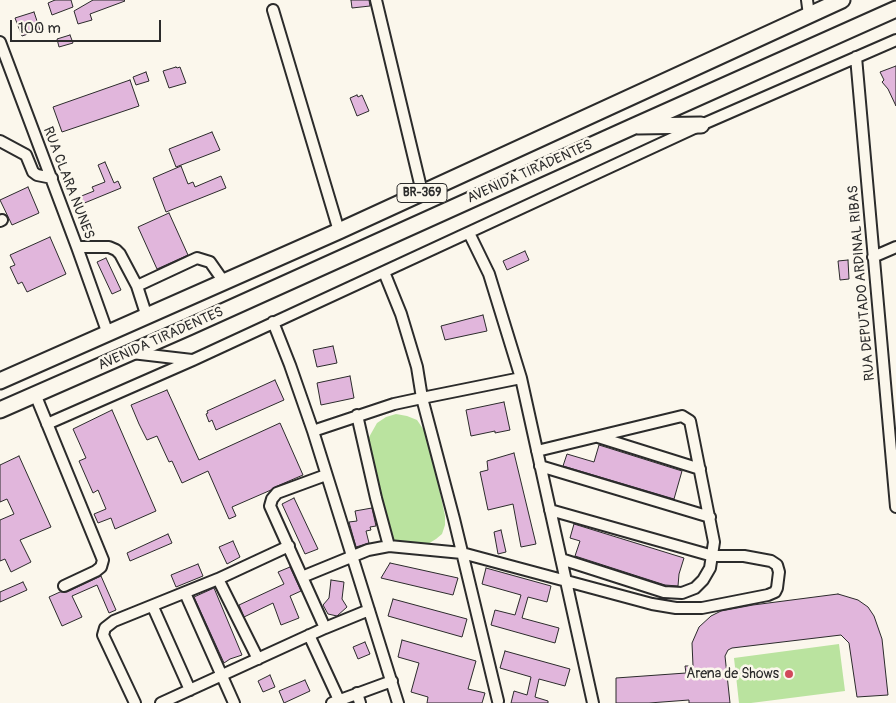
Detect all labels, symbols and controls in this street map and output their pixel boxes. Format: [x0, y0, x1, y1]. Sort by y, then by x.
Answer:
scale bar [12, 10, 164, 42]
text: 100 m [18, 19, 61, 38]
street label: RUA CLARA NUNES [39, 124, 97, 242]
street label: AVENIDA TIRADENTES [465, 137, 595, 207]
road number: BR-369 [397, 184, 447, 202]
street label: RUA DEPUTADO ARDINAL RIBAS [845, 184, 879, 382]
street label: AVENIDA TIRADENTES [96, 304, 226, 374]
place label: Arena de Shows [686, 666, 779, 682]
marker: Arena de Shows [783, 668, 795, 680]

